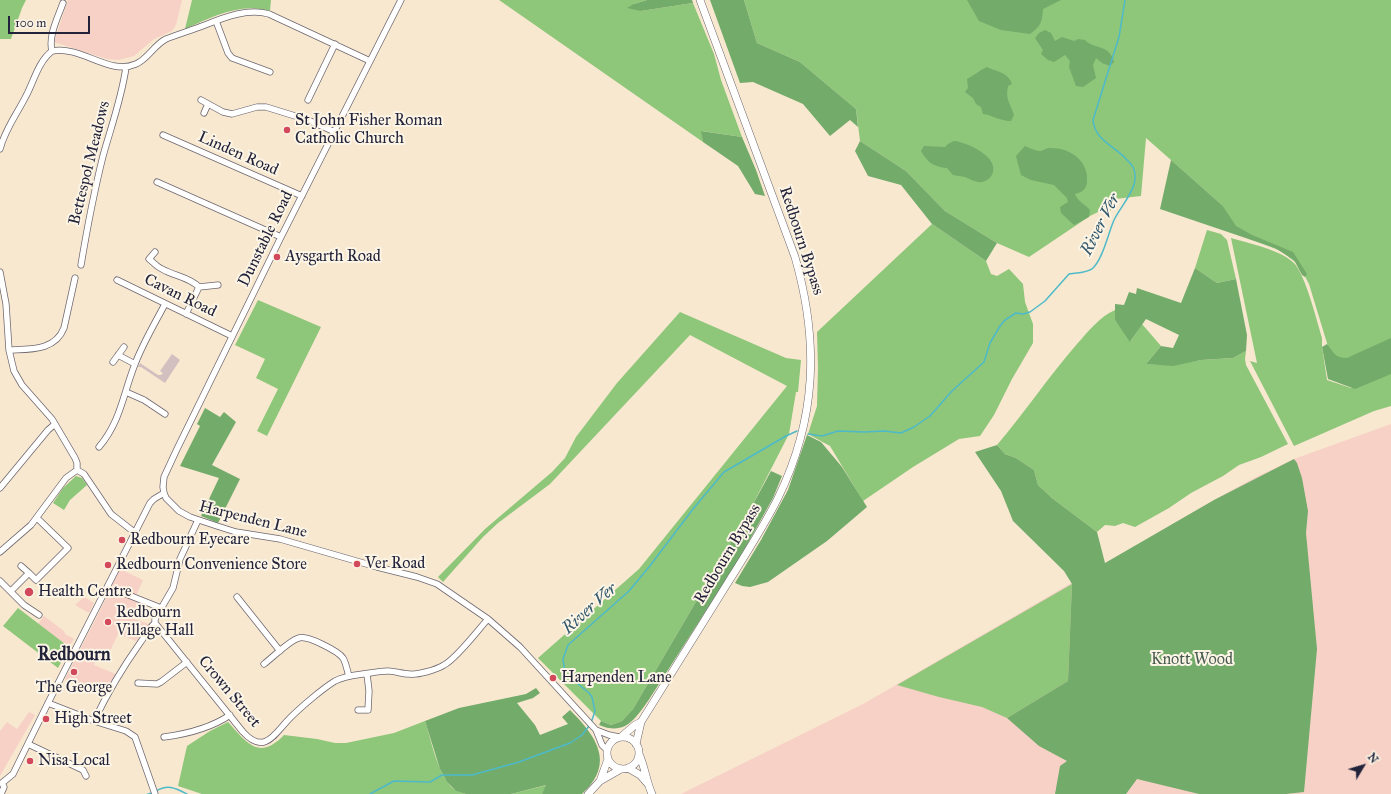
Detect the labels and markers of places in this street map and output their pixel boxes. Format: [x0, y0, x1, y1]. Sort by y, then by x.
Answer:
place label: St John Fisher Roman Catholic Church [295, 111, 442, 149]
marker: St John Fisher Roman Catholic Church [282, 125, 292, 135]
place label: Aysgarth Road [285, 247, 381, 267]
marker: Aysgarth Road [272, 252, 282, 262]
place label: Redbourn Eyecare [130, 530, 250, 550]
marker: Redbourn Eyecare [117, 535, 127, 545]
place label: Ver Road [365, 554, 425, 574]
place label: Redbourn Convenience Store [116, 555, 307, 575]
marker: Ver Road [352, 559, 362, 569]
marker: Redbourn Convenience Store [103, 560, 113, 570]
place label: Health Centre [38, 582, 132, 602]
marker: Health Centre [23, 586, 35, 598]
place label: Redbourn Village Hall [116, 603, 194, 641]
marker: Redbourn Village Hall [103, 617, 113, 627]
marker: The George [69, 667, 79, 677]
place label: Harpenden Lane [561, 668, 672, 688]
marker: Harpenden Lane [548, 673, 558, 683]
place label: The George [36, 678, 112, 698]
place label: High Street [54, 709, 132, 729]
marker: High Street [41, 714, 51, 724]
place label: Nisa Local [38, 751, 110, 771]
marker: Nisa Local [25, 756, 35, 766]

